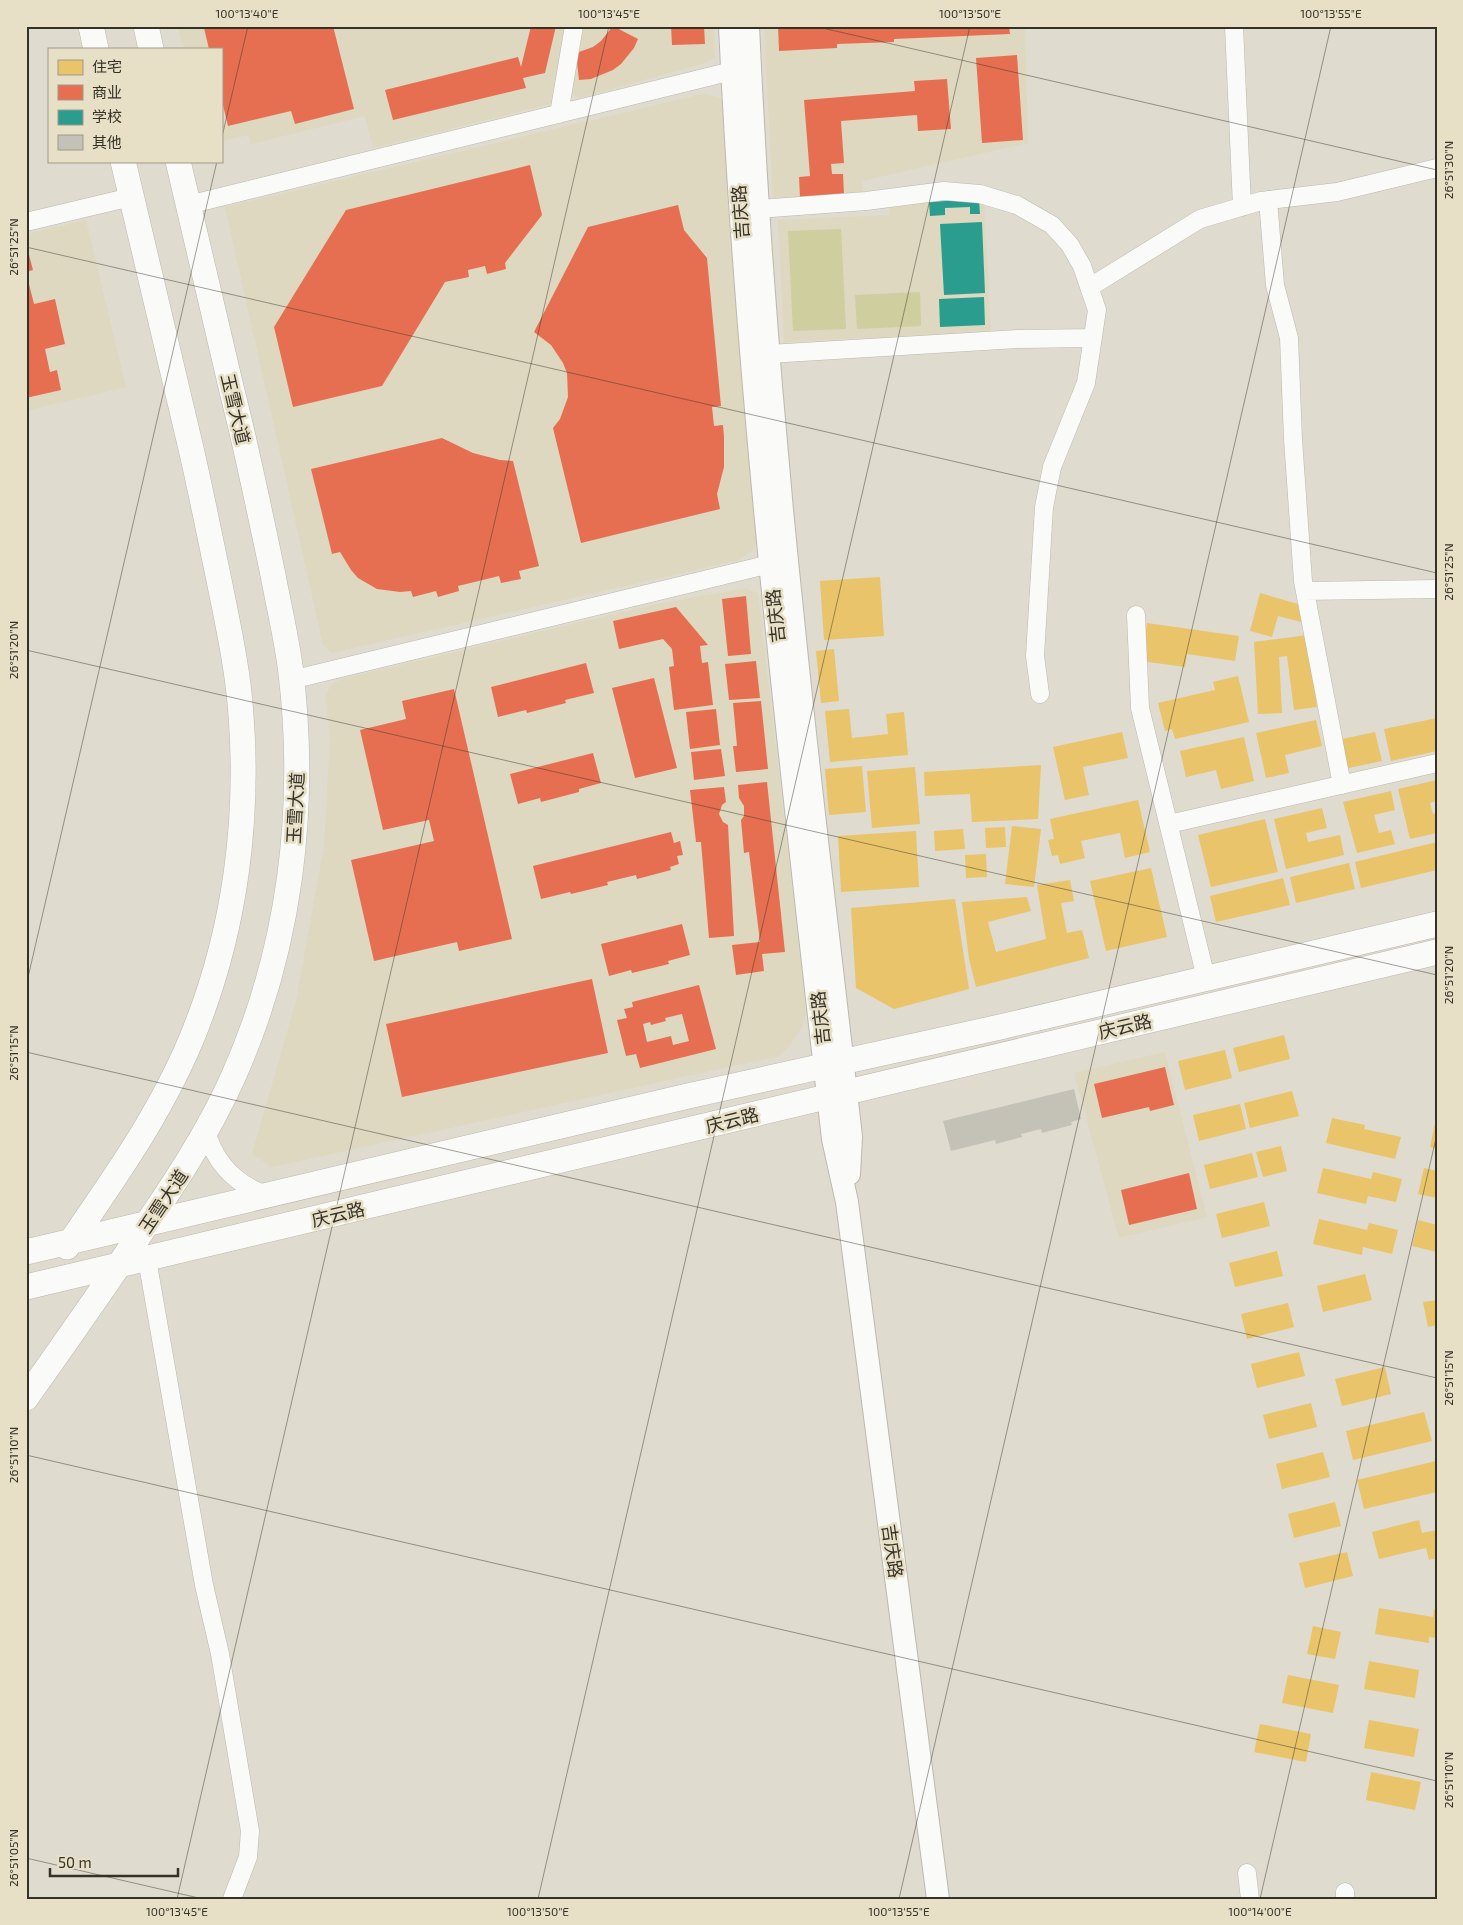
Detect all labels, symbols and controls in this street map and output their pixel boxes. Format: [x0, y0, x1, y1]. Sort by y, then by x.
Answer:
text: 100°13'40"E [216, 6, 279, 20]
text: 100°13'45"E [578, 6, 640, 20]
text: 100°13'50"E [939, 6, 1001, 20]
text: 100°13'55"E [1300, 6, 1362, 20]
legend [48, 48, 222, 162]
text: 住宅 [92, 57, 122, 75]
text: 商业 [92, 83, 122, 101]
text: 学校 [92, 107, 122, 125]
text: 其他 [92, 133, 122, 151]
text: 26°51'30"N [1441, 141, 1455, 199]
street label: 吉庆路 [727, 184, 753, 240]
text: 26°51'25"N [6, 218, 20, 276]
street label: 玉雪大道 [217, 371, 255, 447]
text: 26°51'25"N [1441, 543, 1455, 601]
street label: 吉庆路 [761, 588, 789, 644]
text: 26°51'20"N [6, 621, 20, 679]
street label: 玉雪大道 [282, 771, 308, 845]
text: 26°51'20"N [1441, 946, 1455, 1004]
street label: 吉庆路 [806, 990, 834, 1046]
street label: 庆云路 [1096, 1009, 1154, 1043]
text: 26°51'15"N [6, 1025, 20, 1081]
street label: 庆云路 [703, 1103, 761, 1137]
street label: 玉雪大道 [134, 1165, 192, 1237]
street label: 庆云路 [309, 1197, 367, 1231]
text: 26°51'15"N [1441, 1350, 1455, 1406]
text: 26°51'10"N [6, 1427, 20, 1483]
street label: 吉庆路 [878, 1523, 908, 1579]
text: 26°51'10"N [1441, 1752, 1455, 1808]
text: 26°51'05"N [6, 1829, 20, 1887]
scale bar [50, 1845, 178, 1877]
text: 50 m [58, 1853, 92, 1871]
text: 100°13'45"E [146, 1904, 208, 1918]
text: 100°13'50"E [507, 1904, 569, 1918]
text: 100°13'55"E [868, 1904, 930, 1918]
text: 100°14'00"E [1228, 1904, 1292, 1918]

